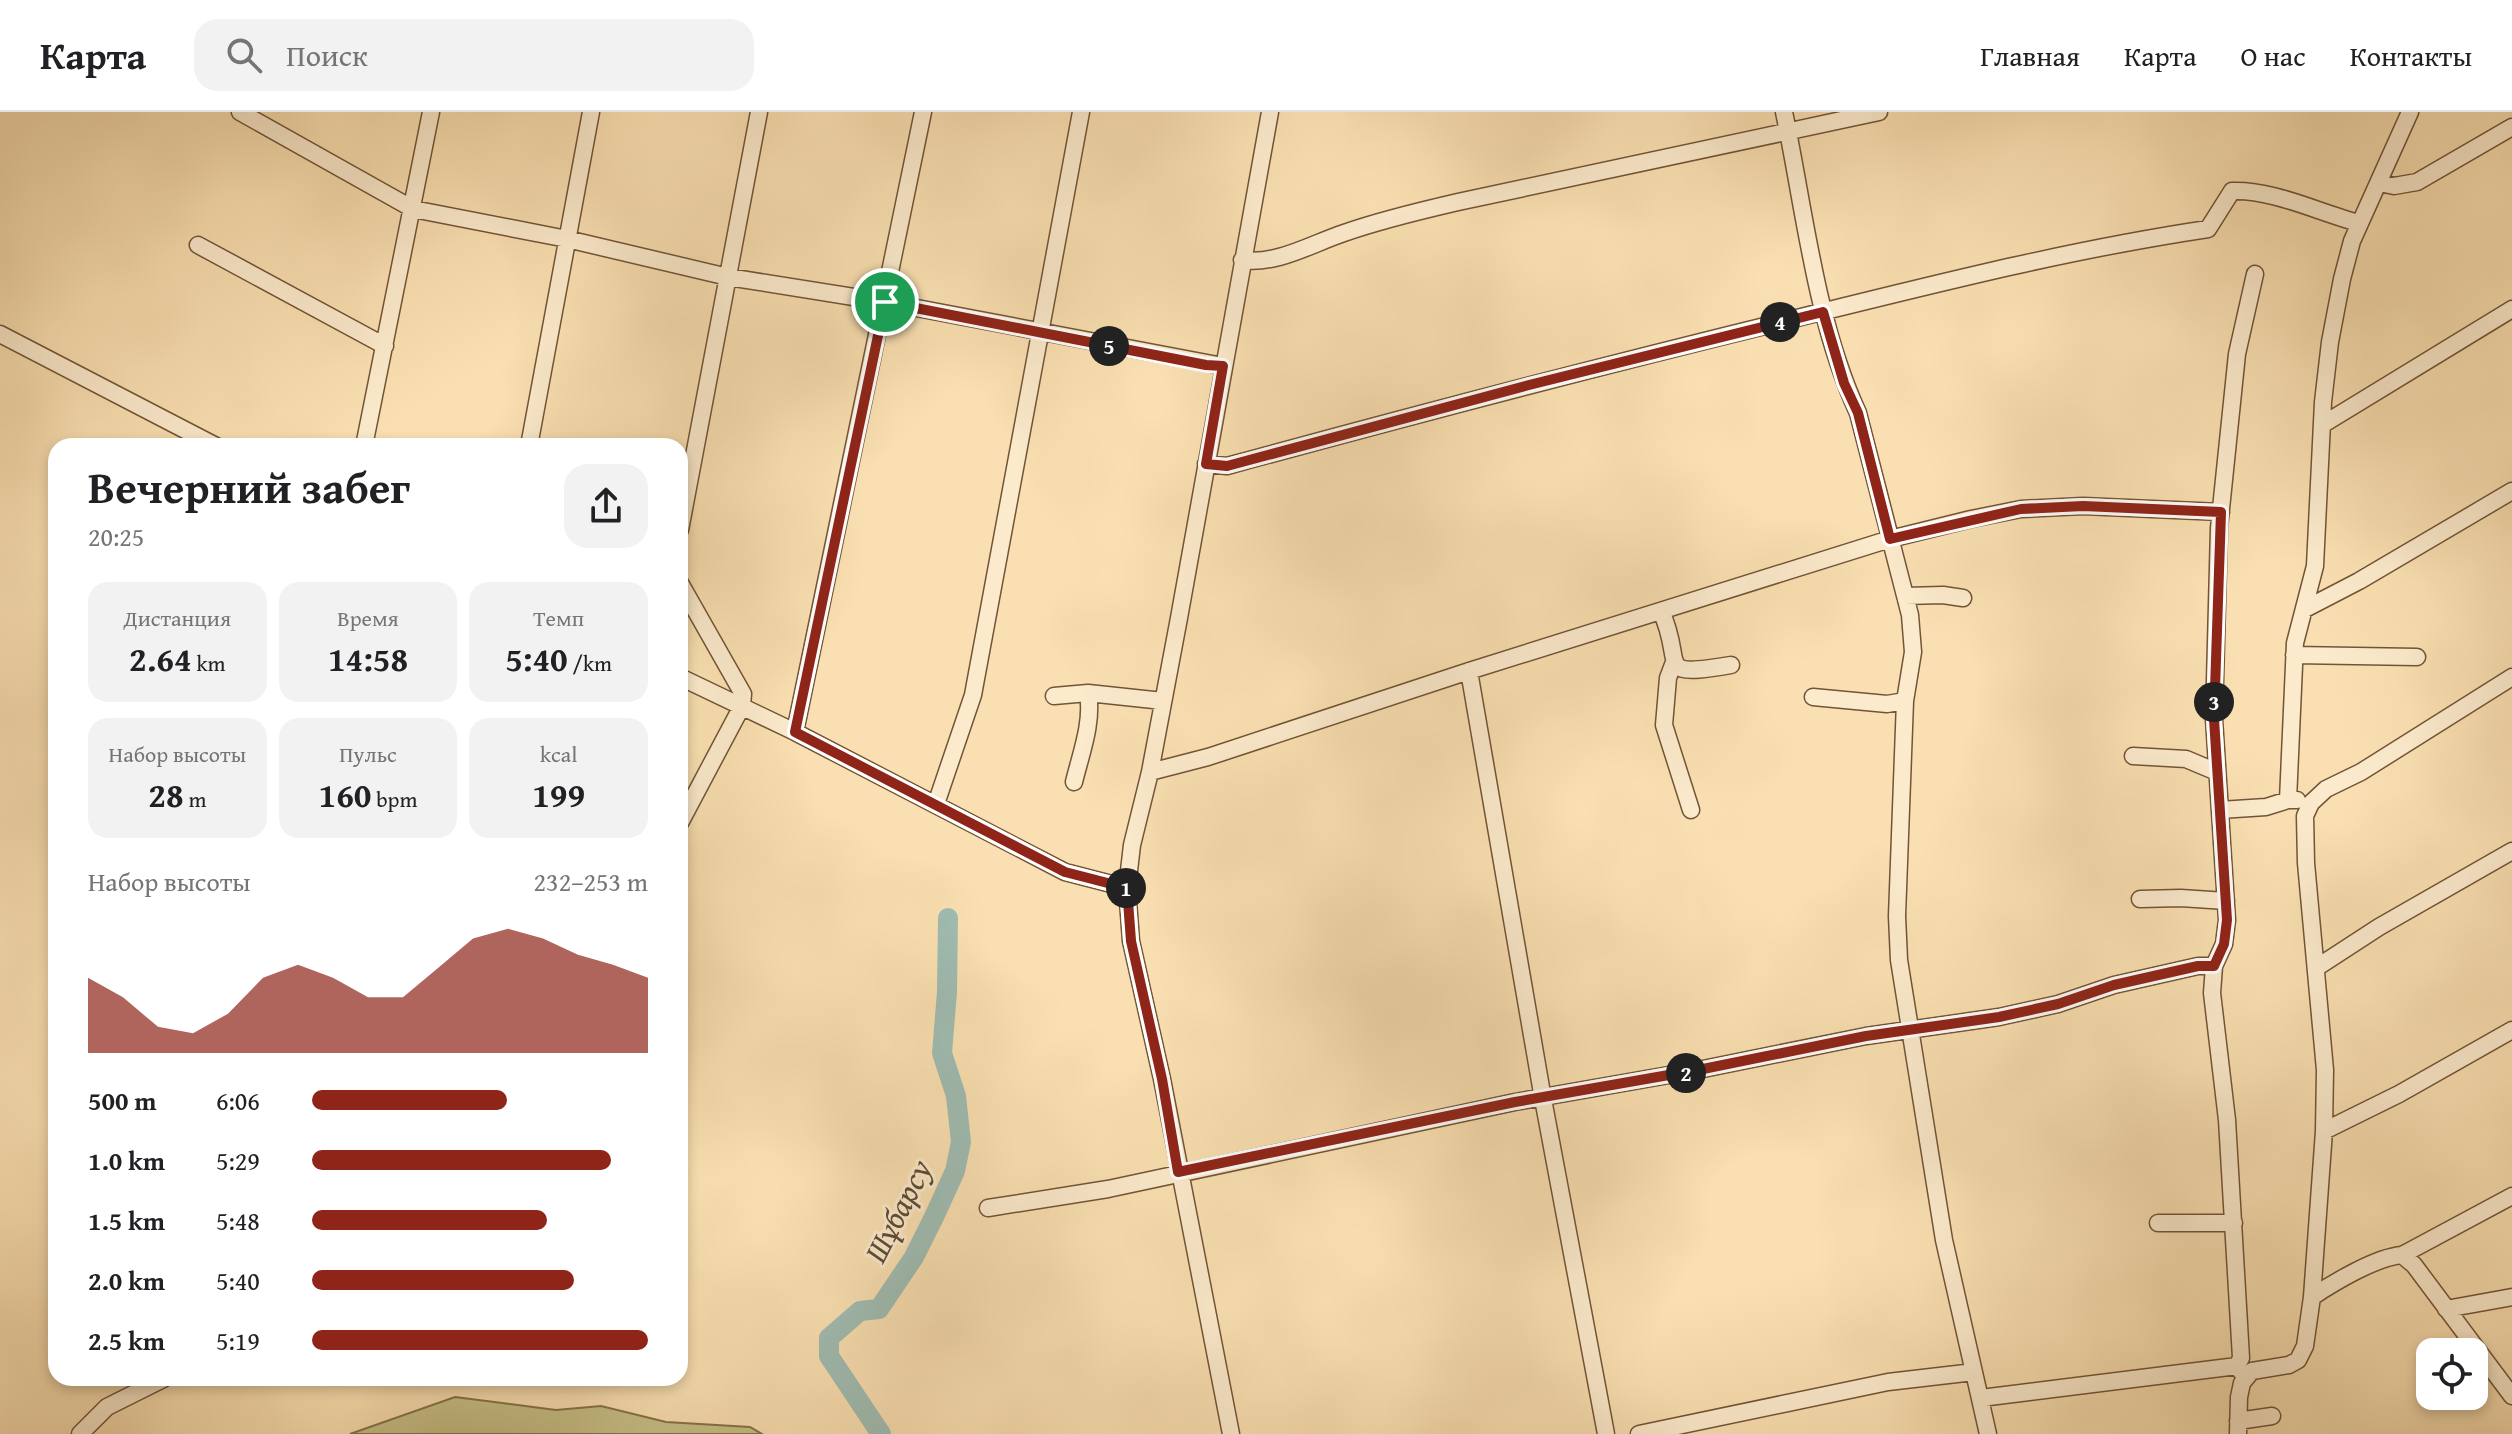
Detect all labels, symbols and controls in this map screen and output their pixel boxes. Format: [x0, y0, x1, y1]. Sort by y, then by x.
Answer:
search box [194, 19, 754, 91]
text: Карта [40, 27, 146, 83]
icon: search [222, 33, 266, 77]
text: Поиск [286, 33, 368, 77]
text: Главная [1980, 35, 2080, 76]
text: Карта [2124, 35, 2196, 76]
text: О нас [2240, 35, 2306, 76]
text: Контакты [2350, 35, 2472, 76]
pin [851, 268, 919, 336]
icon: arrive [863, 280, 907, 324]
pin: 4 [1760, 302, 1800, 342]
text: 4 [1774, 306, 1786, 338]
pin: 5 [1089, 326, 1129, 366]
text: 5 [1103, 330, 1115, 362]
text: Вечерний забег [88, 455, 410, 519]
button: share [564, 464, 648, 548]
text: 20:25 [88, 517, 144, 556]
text: Дистанция [124, 602, 231, 634]
text: Время [337, 602, 399, 634]
text: Темп [533, 602, 584, 634]
text: 2.64 [129, 634, 192, 683]
text: 14:58 [328, 634, 408, 683]
text: 5:40 [505, 634, 568, 683]
text: km [192, 647, 226, 679]
text: /km [568, 647, 612, 679]
pin: 3 [2194, 682, 2234, 722]
text: 3 [2208, 686, 2220, 718]
text: Набор высоты [109, 738, 246, 770]
text: Пульс [339, 738, 397, 770]
text: kcal [540, 738, 577, 770]
text: 28 [148, 770, 184, 819]
text: 160 [319, 770, 371, 819]
text: 199 [532, 770, 585, 819]
text: m [184, 783, 206, 815]
text: bpm [371, 783, 417, 815]
text: Набор высоты [88, 862, 250, 901]
text: 232–253 m [534, 862, 648, 901]
pin: 1 [1106, 868, 1146, 908]
text: 1 [1120, 872, 1132, 904]
pin: 2 [1666, 1053, 1706, 1093]
text: 2 [1680, 1057, 1692, 1089]
text: 500 m [88, 1081, 156, 1120]
text: 6:06 [216, 1081, 260, 1120]
text: 1.0 km [88, 1141, 165, 1180]
text: 5:29 [216, 1141, 260, 1180]
water label: Шұбарсу [852, 1151, 944, 1270]
text: 1.5 km [88, 1201, 165, 1240]
text: 5:48 [216, 1201, 260, 1240]
text: 2.0 km [88, 1261, 165, 1300]
text: 5:40 [216, 1261, 260, 1300]
text: 2.5 km [88, 1321, 165, 1360]
text: 5:19 [216, 1321, 260, 1360]
map controls [2416, 1338, 2488, 1410]
button: locate [2416, 1338, 2488, 1410]

